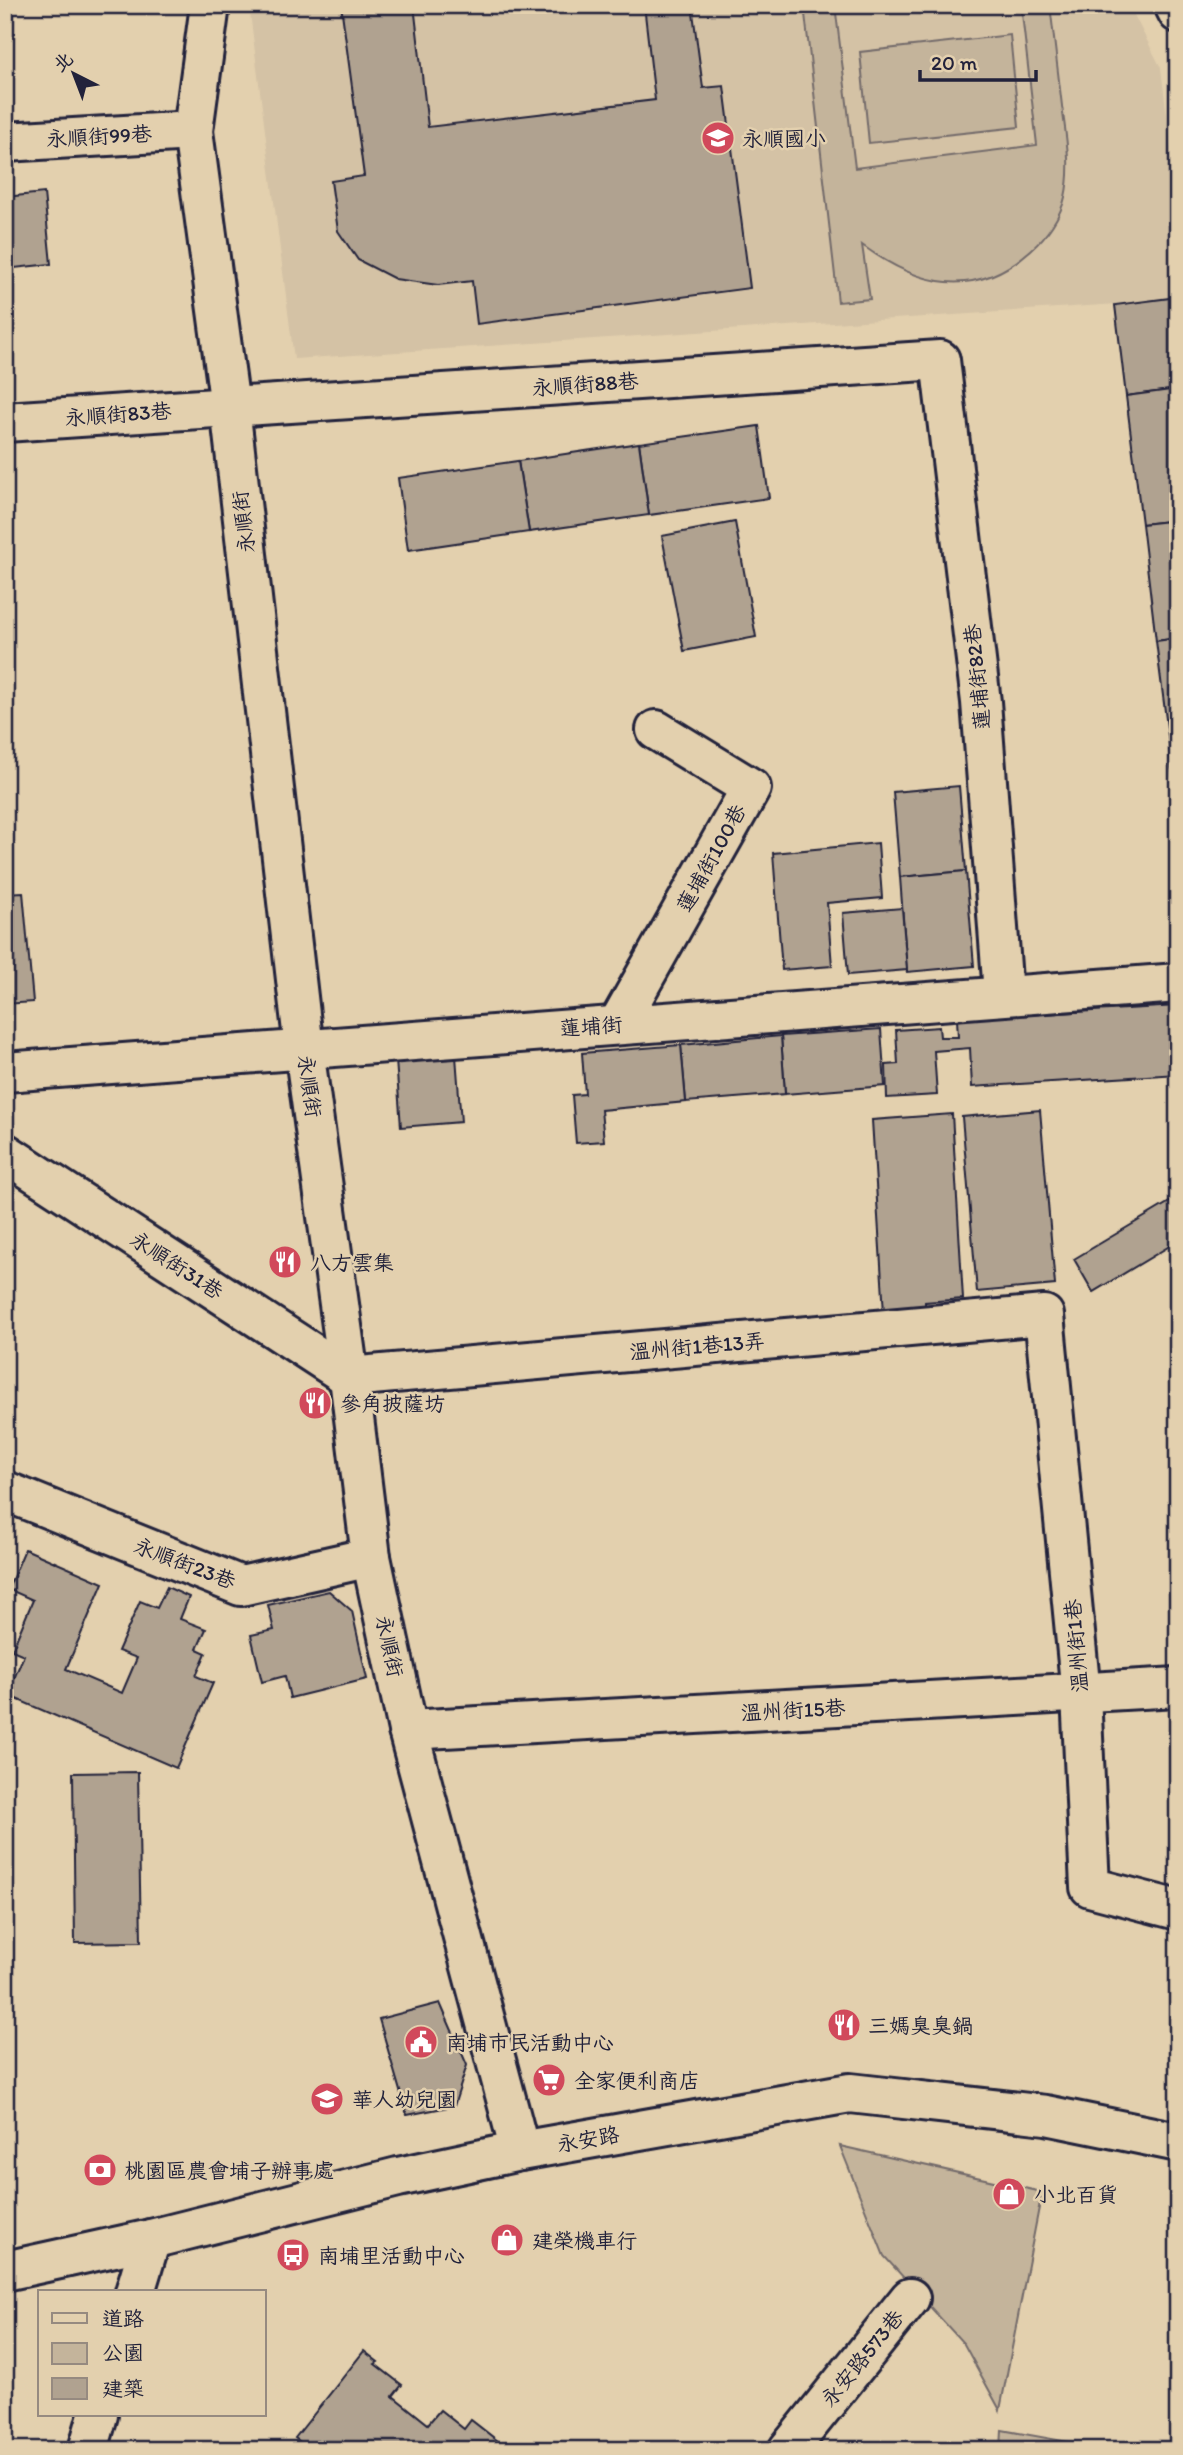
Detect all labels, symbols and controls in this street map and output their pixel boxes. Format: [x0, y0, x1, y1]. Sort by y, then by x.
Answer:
north arrow [38, 38, 108, 108]
scale bar [920, 38, 1036, 82]
text: 北 [48, 47, 78, 77]
text: 20 m [931, 50, 978, 75]
school or university icon: 永順國小 [699, 119, 737, 157]
street label: 永順街99巷 [45, 121, 153, 151]
place label: 永順國小 [742, 126, 826, 151]
street label: 永順街88巷 [531, 368, 639, 400]
street label: 永順街83巷 [64, 398, 172, 430]
street label: 永順街 [227, 489, 259, 555]
street label: 蓮埔街82巷 [959, 623, 995, 731]
street label: 蓮埔街100巷 [671, 800, 751, 916]
street label: 蓮埔街 [559, 1011, 623, 1041]
street label: 永順街 [293, 1053, 327, 1119]
street label: 永順街31巷 [126, 1226, 228, 1304]
restaurant icon: 八方雲集 [266, 1243, 304, 1281]
place label: 八方雲集 [310, 1250, 394, 1275]
street label: 溫州街1巷13弄 [628, 1328, 766, 1364]
restaurant icon: 參角披薩坊 [296, 1384, 334, 1422]
place label: 參角披薩坊 [340, 1391, 445, 1416]
street label: 永順街23巷 [131, 1532, 239, 1594]
street label: 溫州街1巷 [1059, 1598, 1093, 1694]
street label: 永順街 [371, 1613, 409, 1679]
street label: 溫州街15巷 [740, 1695, 846, 1725]
restaurant icon: 三媽臭臭鍋 [825, 2006, 863, 2044]
place label: 三媽臭臭鍋 [868, 2013, 973, 2038]
public building icon: 南埔市民活動中心 [402, 2023, 440, 2061]
place label: 南埔市民活動中心 [446, 2030, 614, 2055]
supermarket icon: 全家便利商店 [530, 2061, 568, 2099]
place label: 全家便利商店 [574, 2068, 700, 2093]
school or university icon: 華人幼兒園 [308, 2080, 346, 2118]
place label: 華人幼兒園 [352, 2087, 457, 2112]
street label: 永安路 [555, 2121, 621, 2157]
bank icon: 桃園區農會埔子辦事處 [81, 2151, 119, 2189]
place label: 桃園區農會埔子辦事處 [124, 2158, 334, 2183]
shop icon: 小北百貨 [990, 2175, 1028, 2213]
place label: 小北百貨 [1034, 2182, 1118, 2207]
shop icon: 建榮機車行 [488, 2221, 526, 2259]
place label: 建榮機車行 [532, 2228, 637, 2253]
bus stop icon: 南埔里活動中心 [274, 2236, 312, 2274]
place label: 南埔里活動中心 [318, 2243, 465, 2268]
legend [38, 2290, 266, 2416]
street label: 永安路573巷 [816, 2305, 908, 2411]
text: 道路 [102, 2306, 144, 2331]
text: 公園 [102, 2340, 144, 2365]
text: 建築 [102, 2376, 144, 2401]

